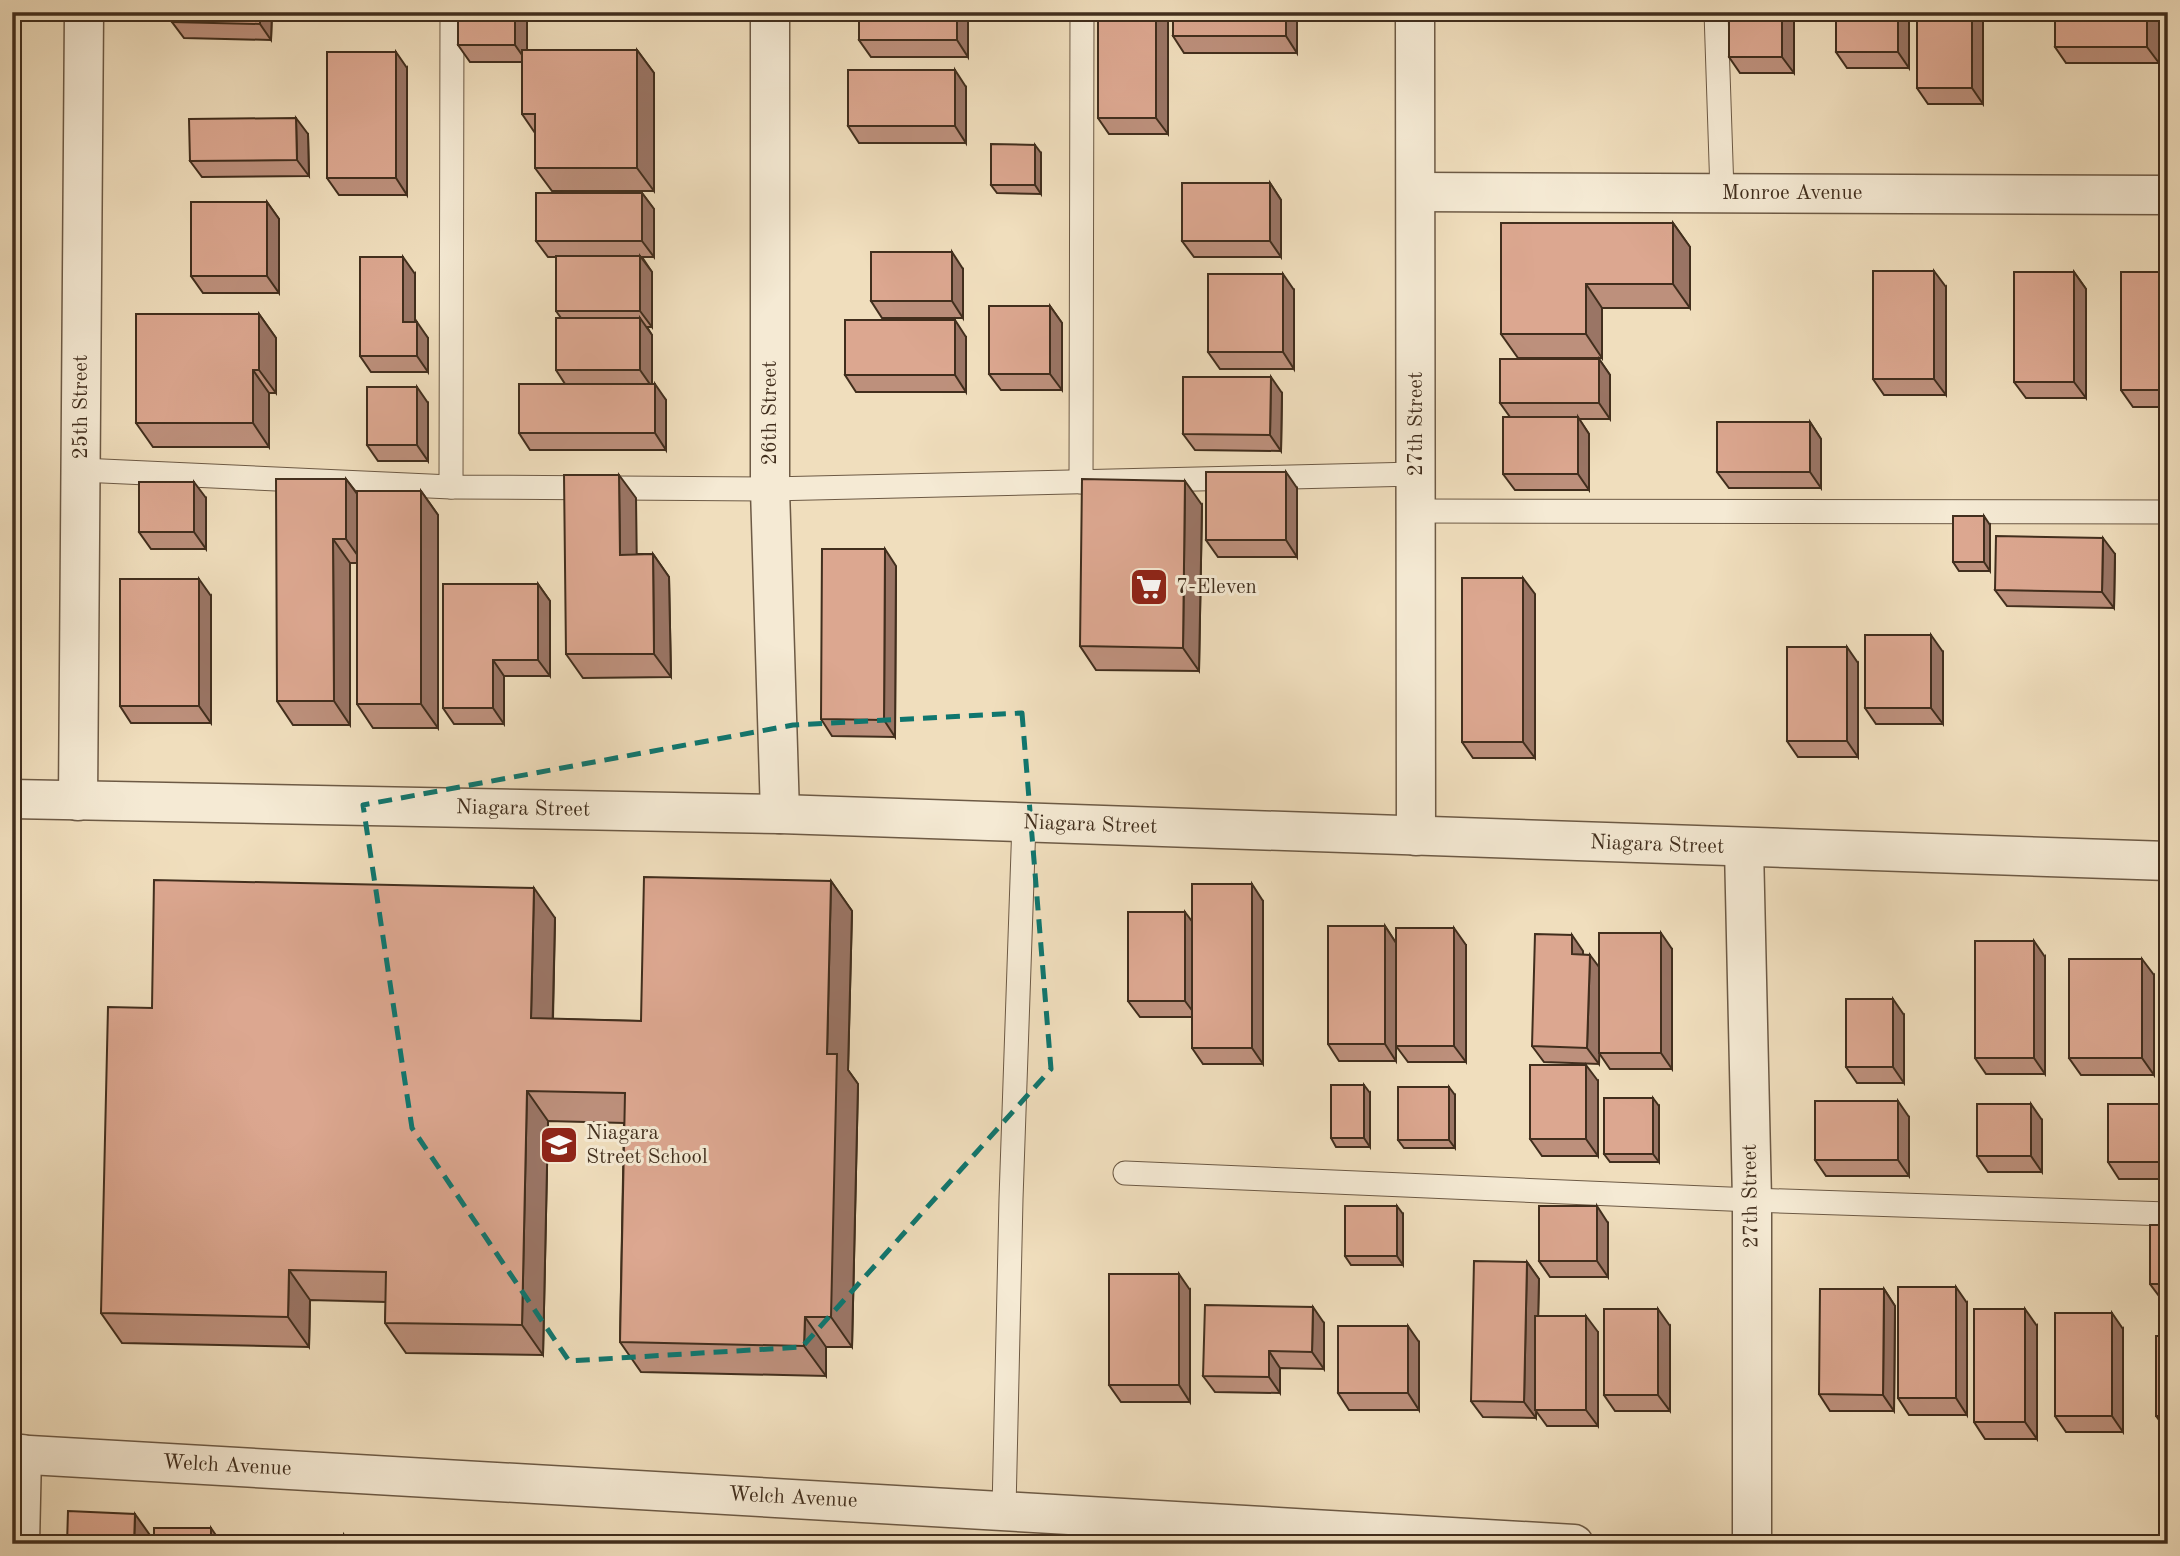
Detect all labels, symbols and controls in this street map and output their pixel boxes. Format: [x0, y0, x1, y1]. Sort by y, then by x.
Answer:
street label: Monroe Avenue [1722, 183, 1862, 204]
street label: 25th Street [71, 355, 92, 459]
street label: 26th Street [760, 361, 781, 465]
street label: 27th Street [1406, 372, 1427, 476]
supermarket icon: 7-Eleven [1128, 566, 1170, 608]
place label: 7-Eleven [1176, 577, 1257, 598]
street label: Niagara Street [456, 797, 590, 821]
street label: Niagara Street [1022, 812, 1158, 838]
street label: Niagara Street [1589, 832, 1725, 858]
place label: Niagara Street School [586, 1123, 708, 1168]
school or university icon: Niagara Street School [538, 1124, 580, 1166]
street label: 27th Street [1740, 1143, 1762, 1249]
street label: Welch Avenue [162, 1452, 292, 1480]
street label: Welch Avenue [728, 1484, 858, 1512]

